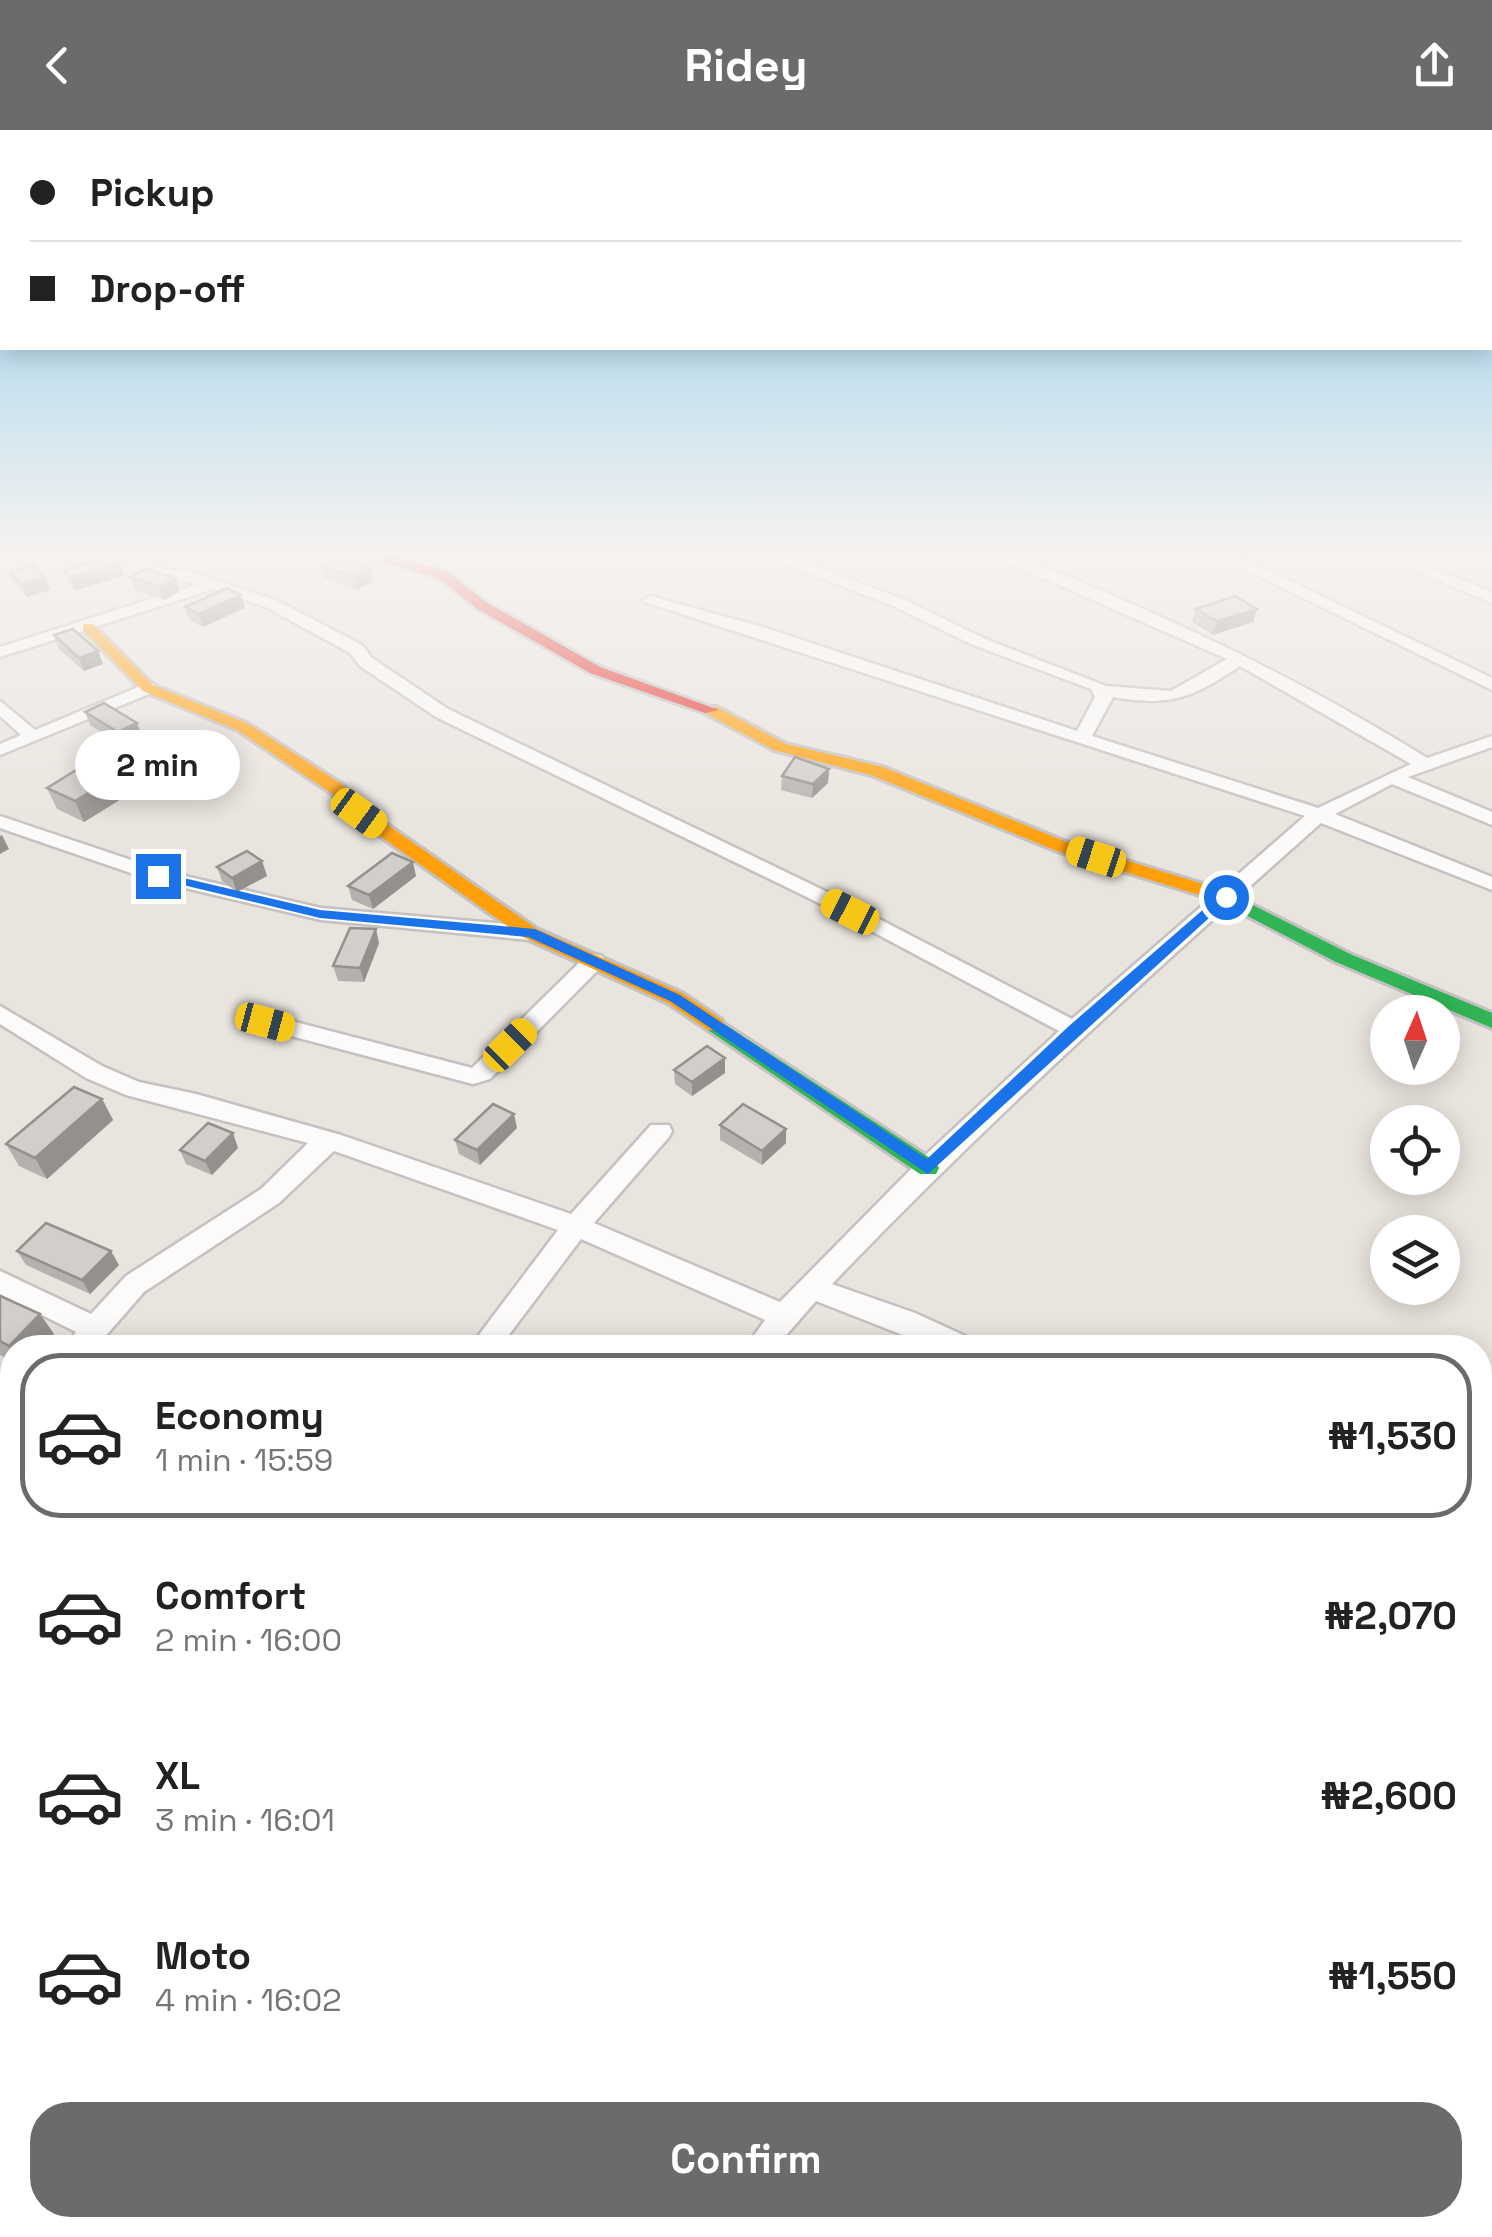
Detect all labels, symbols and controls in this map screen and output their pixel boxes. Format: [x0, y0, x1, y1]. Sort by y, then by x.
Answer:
text: Ridey [685, 37, 807, 94]
icon: back [30, 38, 85, 93]
icon: share [1407, 38, 1462, 93]
text: Pickup [90, 169, 214, 217]
text: Drop-off [90, 265, 245, 313]
callout: 2 min [76, 731, 240, 801]
text: 2 min [116, 745, 199, 785]
car [326, 783, 392, 843]
car [1063, 833, 1129, 881]
route end [136, 854, 181, 899]
route start [1204, 875, 1249, 920]
car [816, 885, 884, 939]
north arrow [1370, 995, 1460, 1085]
map controls [1370, 995, 1460, 1305]
car [232, 1000, 298, 1044]
car [478, 1013, 542, 1077]
button: locate [1370, 1105, 1460, 1195]
button: layers [1370, 1215, 1460, 1305]
icon: car [35, 1391, 125, 1481]
text: Economy [155, 1392, 324, 1440]
text: ₦1,530 [1327, 1412, 1457, 1460]
text: 1 min · 15:59 [155, 1440, 333, 1480]
icon: car [35, 1571, 125, 1661]
text: Comfort [155, 1572, 306, 1620]
text: ₦2,070 [1324, 1592, 1457, 1640]
text: 2 min · 16:00 [155, 1620, 342, 1660]
icon: car [35, 1751, 125, 1841]
text: XL [155, 1752, 200, 1800]
text: ₦2,600 [1320, 1772, 1457, 1820]
text: 3 min · 16:01 [155, 1800, 335, 1840]
icon: car [35, 1931, 125, 2021]
text: Moto [155, 1932, 251, 1980]
text: ₦1,550 [1328, 1952, 1457, 2000]
text: 4 min · 16:02 [155, 1980, 342, 2020]
button: Confirm [30, 2102, 1462, 2217]

